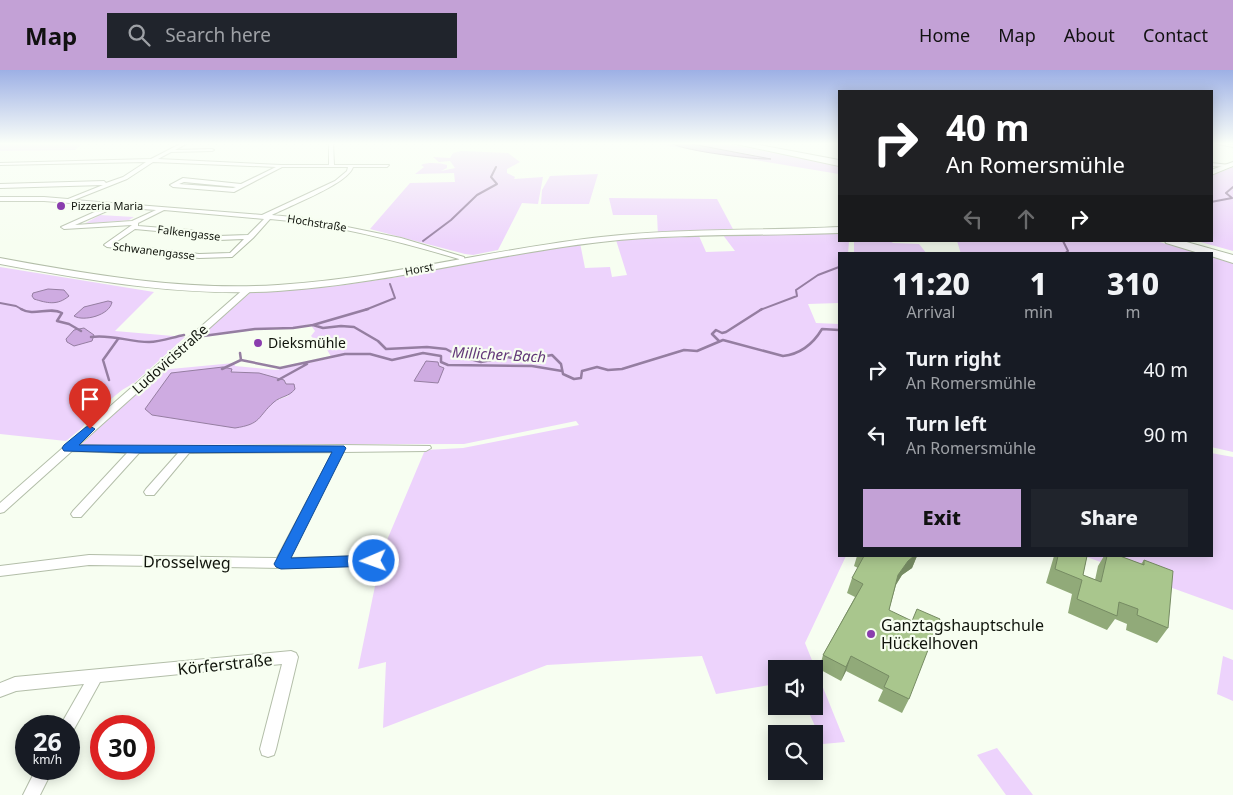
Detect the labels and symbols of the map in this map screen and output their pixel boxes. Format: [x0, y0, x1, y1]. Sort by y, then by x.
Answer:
place label: Pizzeria Maria [71, 198, 143, 213]
marker: Pizzeria Maria [55, 200, 67, 212]
street label: Hochstraße [286, 210, 348, 235]
street label: Falkengasse [157, 221, 221, 244]
street label: Schwanengasse [112, 238, 196, 263]
street label: Horst [403, 258, 434, 279]
street label: Ludovicistraße [128, 319, 212, 398]
place label: Dieksmühle [268, 333, 346, 352]
marker: Dieksmühle [252, 337, 264, 349]
water label: Millicher Bach [452, 342, 546, 366]
pin [69, 378, 111, 429]
position arrow [347, 534, 399, 586]
street label: Drosselweg [143, 550, 231, 574]
place label: Ganztagshauptschule Hückelhoven [881, 614, 1044, 654]
marker: Ganztagshauptschule Hückelhoven [865, 628, 877, 640]
street label: Körferstraße [177, 648, 273, 680]
speed limit sign: 30 [90, 715, 155, 780]

